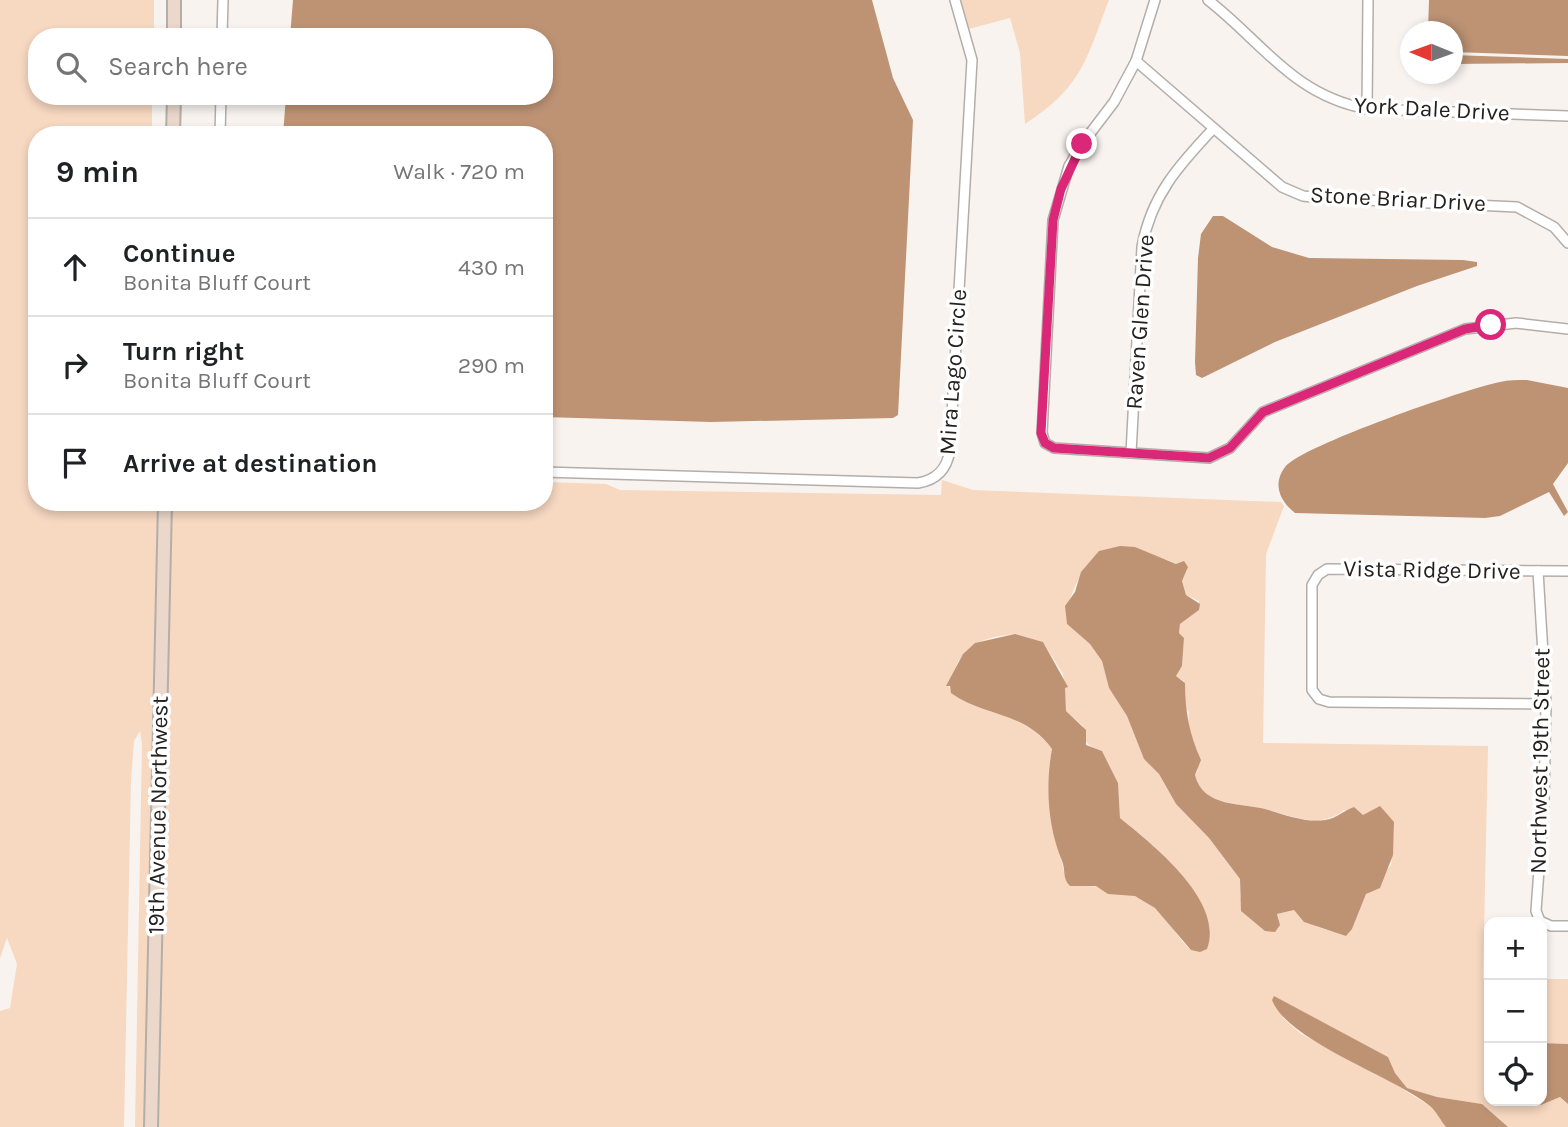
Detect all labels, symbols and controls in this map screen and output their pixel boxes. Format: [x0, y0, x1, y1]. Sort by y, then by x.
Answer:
north arrow [1400, 21, 1463, 84]
search box [28, 28, 553, 105]
icon: search [52, 48, 90, 86]
text: Search here [108, 51, 248, 82]
street label: York Dale Drive [1354, 91, 1510, 127]
route end [1066, 128, 1097, 159]
text: 9 min [56, 154, 139, 190]
text: Walk · 720 m [393, 158, 525, 185]
street label: Stone Briar Drive [1309, 181, 1487, 217]
street label: Raven Glen Drive [1120, 233, 1160, 411]
text: Continue [123, 238, 235, 269]
icon: ahead [56, 248, 94, 286]
text: 430 m [458, 254, 525, 281]
text: Bonita Bluff Court [123, 269, 311, 296]
street label: Mira Lago Circle [934, 288, 972, 456]
route start [1475, 309, 1506, 340]
text: Turn right [123, 336, 244, 367]
icon: right [56, 346, 94, 384]
text: 290 m [458, 352, 525, 379]
text: Bonita Bluff Court [123, 367, 311, 394]
icon: arrive [56, 444, 94, 482]
text: Arrive at destination [123, 448, 377, 479]
street label: Vista Ridge Drive [1343, 555, 1521, 585]
street label: Northwest 19th Street [1525, 647, 1555, 874]
street label: 19th Avenue Northwest [142, 695, 174, 934]
map controls [1484, 917, 1547, 1106]
button: + [1484, 917, 1547, 980]
button: − [1484, 980, 1547, 1043]
button: locate [1484, 1043, 1547, 1106]

